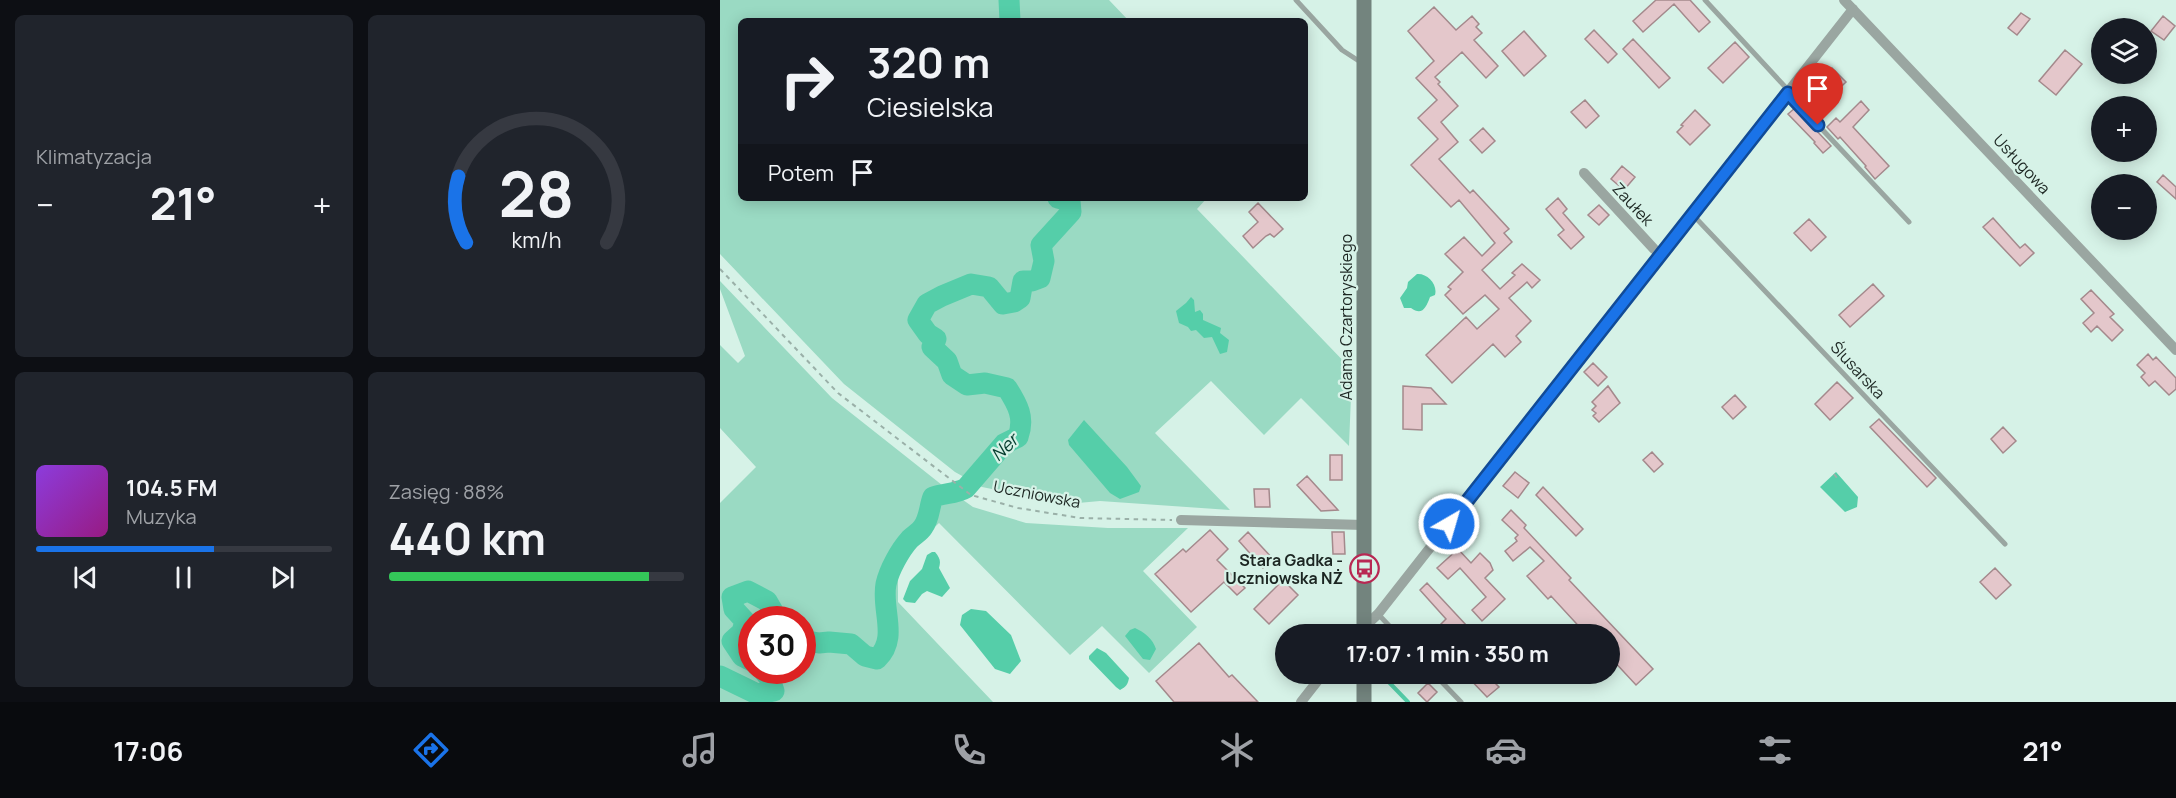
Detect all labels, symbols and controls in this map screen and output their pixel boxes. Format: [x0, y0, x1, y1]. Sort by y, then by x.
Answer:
map controls [2091, 18, 2157, 240]
button: layers [2091, 18, 2157, 84]
text: 320 m [867, 33, 990, 91]
icon: right [768, 42, 846, 120]
pin [1792, 63, 1843, 125]
icon: arrive [1801, 72, 1834, 105]
text: Ciesielska [867, 88, 994, 125]
button: + [2091, 96, 2157, 162]
street label: Usługowa [1989, 129, 2055, 199]
text: Klimatyzacja [36, 143, 152, 170]
text: 28 [499, 150, 574, 236]
icon: arrive [846, 156, 879, 189]
text: Potem [768, 158, 834, 188]
text: 21° [150, 172, 217, 234]
button: − [2091, 174, 2157, 240]
street label: Zaułek [1607, 178, 1659, 231]
text: − [36, 182, 54, 227]
text: + [312, 182, 332, 227]
text: km/h [511, 225, 561, 254]
street label: Adama Czartoryskiego [1335, 234, 1357, 400]
street label: Ślusarska [1826, 337, 1890, 403]
water label: Ner [985, 426, 1025, 466]
text: 104.5 FM [126, 473, 217, 503]
street label: Uczniowska [992, 475, 1082, 513]
text: Zasięg · 88% [389, 478, 504, 505]
position arrow [1417, 492, 1481, 556]
text: Muzyka [126, 503, 197, 530]
text: 440 km [389, 507, 546, 569]
place label: Stara Gadka - Uczniowska NŻ [1225, 549, 1343, 589]
bus stop icon: Stara Gadka - Uczniowska NŻ [1348, 553, 1380, 585]
icon: previous [69, 561, 102, 594]
icon: pause [167, 561, 200, 594]
icon: next [266, 561, 299, 594]
speed limit sign: 30 [738, 606, 816, 684]
text: 17:07 · 1 min · 350 m [1346, 639, 1549, 669]
icon: directions [410, 729, 452, 771]
icon: music [679, 729, 721, 771]
icon: phone [948, 729, 990, 771]
icon: climate [1216, 729, 1258, 771]
icon: car [1485, 729, 1527, 771]
icon: filters [1754, 729, 1796, 771]
text: 17:06 [113, 732, 183, 769]
text: 21° [2023, 732, 2063, 769]

